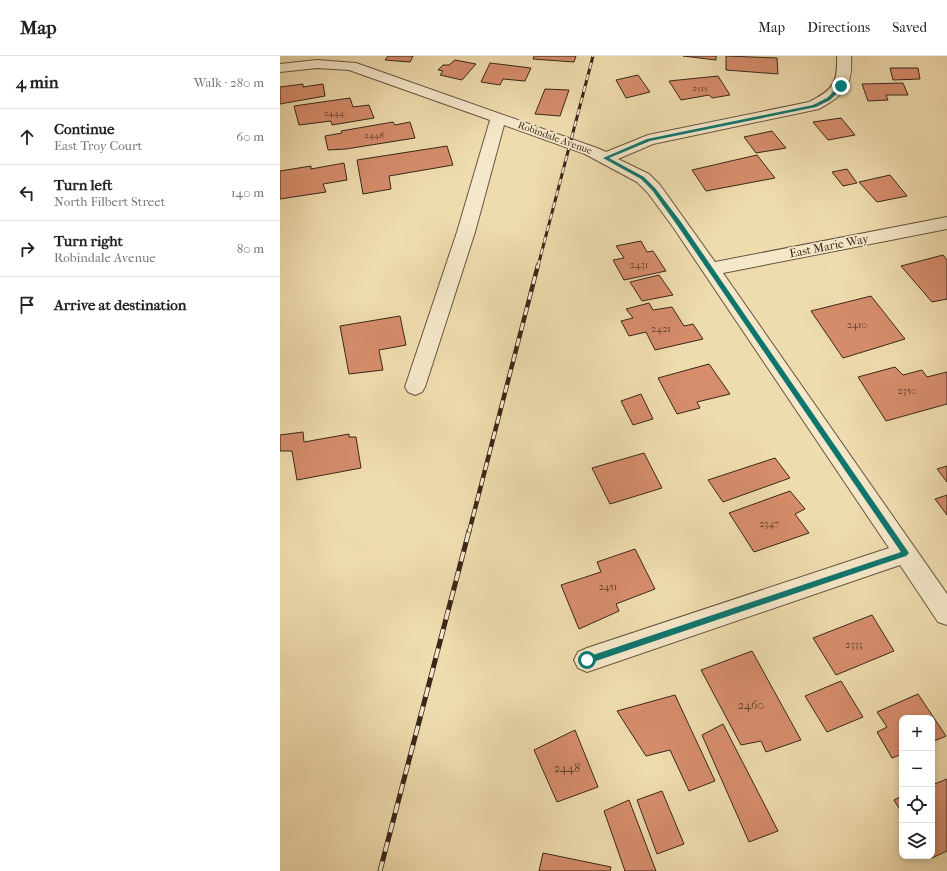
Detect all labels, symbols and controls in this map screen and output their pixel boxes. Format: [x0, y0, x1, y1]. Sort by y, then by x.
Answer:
text: Map [20, 17, 56, 39]
text: Map [758, 19, 785, 36]
text: Directions [807, 19, 870, 36]
text: Saved [892, 19, 927, 36]
text: 4 min [16, 72, 59, 92]
text: Walk · 280 m [194, 75, 264, 90]
route end [832, 77, 850, 95]
house number: 2515 [692, 83, 708, 93]
house number: 2444 [324, 108, 345, 118]
street label: Robindale Avenue [516, 119, 594, 157]
text: Continue [54, 120, 114, 138]
icon: ahead [16, 126, 38, 148]
text: 60 m [236, 129, 264, 144]
house number: 2448 [364, 130, 384, 140]
text: East Troy Court [54, 138, 142, 153]
text: Turn left [54, 176, 112, 194]
icon: left [16, 182, 38, 204]
text: 140 m [231, 185, 264, 200]
text: North Filbert Street [54, 194, 165, 209]
street label: East Marie Way [788, 231, 870, 261]
text: Turn right [54, 232, 123, 250]
icon: right [16, 238, 38, 260]
text: 80 m [237, 241, 264, 256]
text: Robindale Avenue [54, 250, 156, 265]
house number: 2431 [630, 259, 648, 271]
icon: arrive [16, 294, 38, 316]
text: Arrive at destination [54, 296, 186, 314]
house number: 2410 [847, 319, 867, 331]
house number: 2421 [651, 323, 671, 335]
house number: 2350 [897, 385, 917, 397]
house number: 2347 [759, 518, 779, 530]
house number: 2451 [599, 581, 617, 593]
house number: 2333 [845, 639, 863, 651]
route start [578, 651, 596, 669]
house number: 2460 [738, 698, 764, 712]
map controls [899, 715, 935, 859]
button: + [899, 715, 935, 751]
button: − [899, 751, 935, 787]
house number: 2448 [554, 761, 580, 775]
button: locate [899, 787, 935, 823]
button: layers [899, 823, 935, 859]

